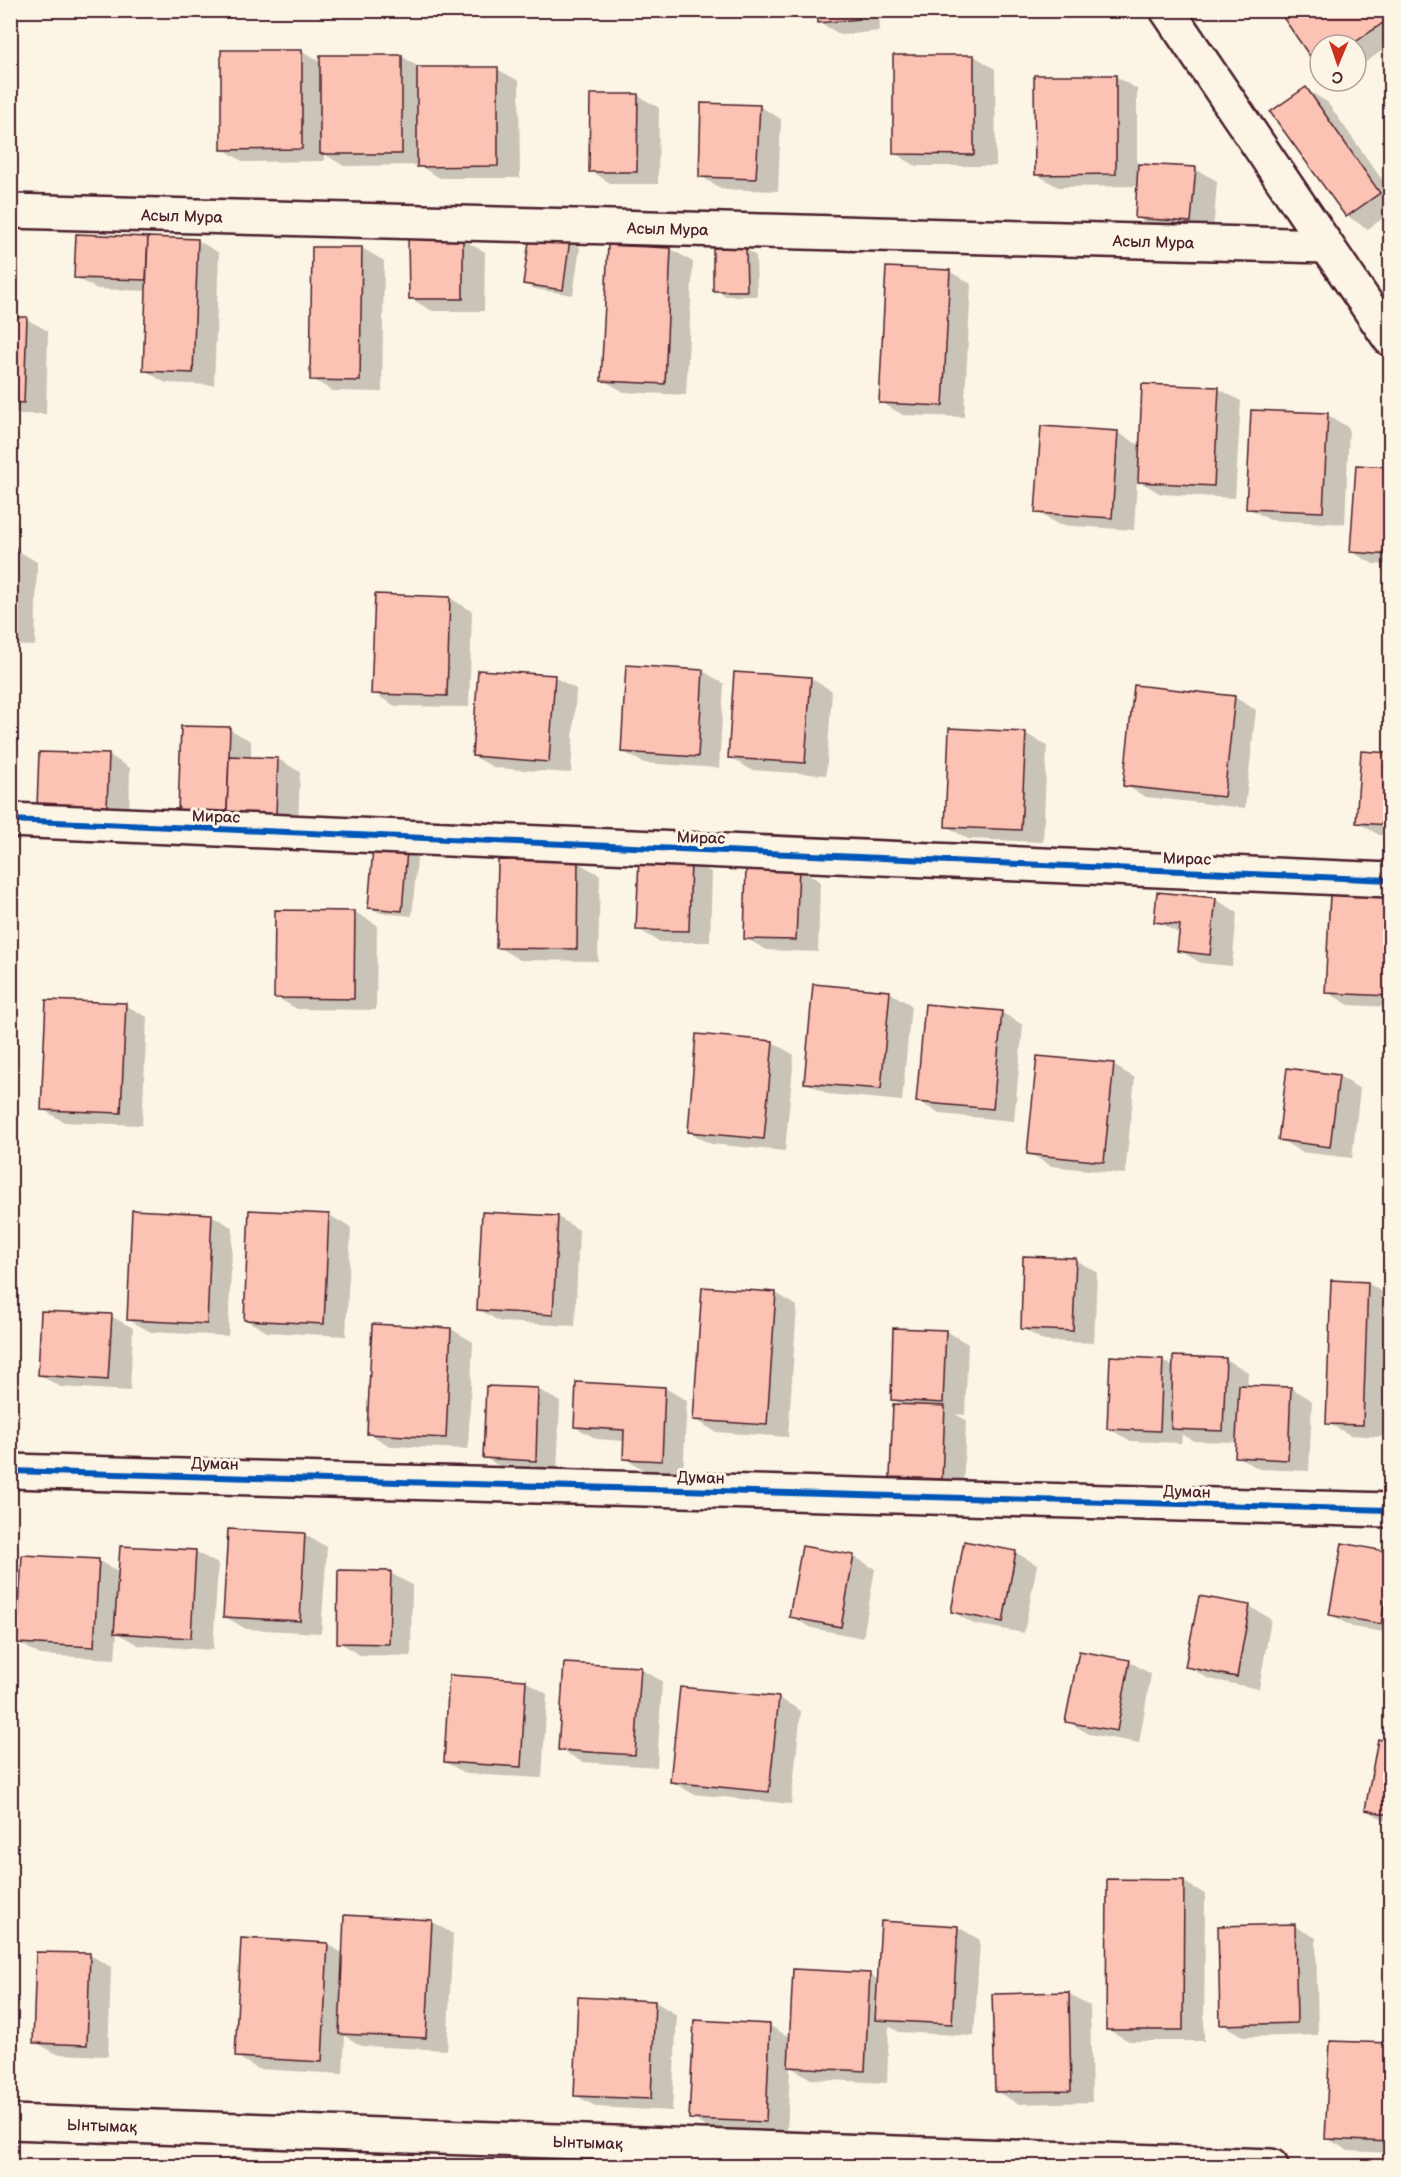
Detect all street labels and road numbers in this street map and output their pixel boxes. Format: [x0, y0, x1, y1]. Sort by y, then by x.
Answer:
street label: Асыл Мура [140, 206, 224, 228]
street label: Асыл Мура [626, 219, 709, 241]
street label: Асыл Мура [1111, 232, 1195, 254]
street label: Мирас [191, 807, 241, 828]
street label: Мирас [676, 828, 726, 849]
street label: Мирас [1162, 849, 1212, 870]
street label: Думан [191, 1454, 239, 1475]
street label: Думан [677, 1468, 725, 1489]
street label: Думан [1163, 1482, 1211, 1503]
street label: Ынтымақ [66, 2116, 137, 2137]
street label: Ынтымақ [552, 2133, 623, 2154]

